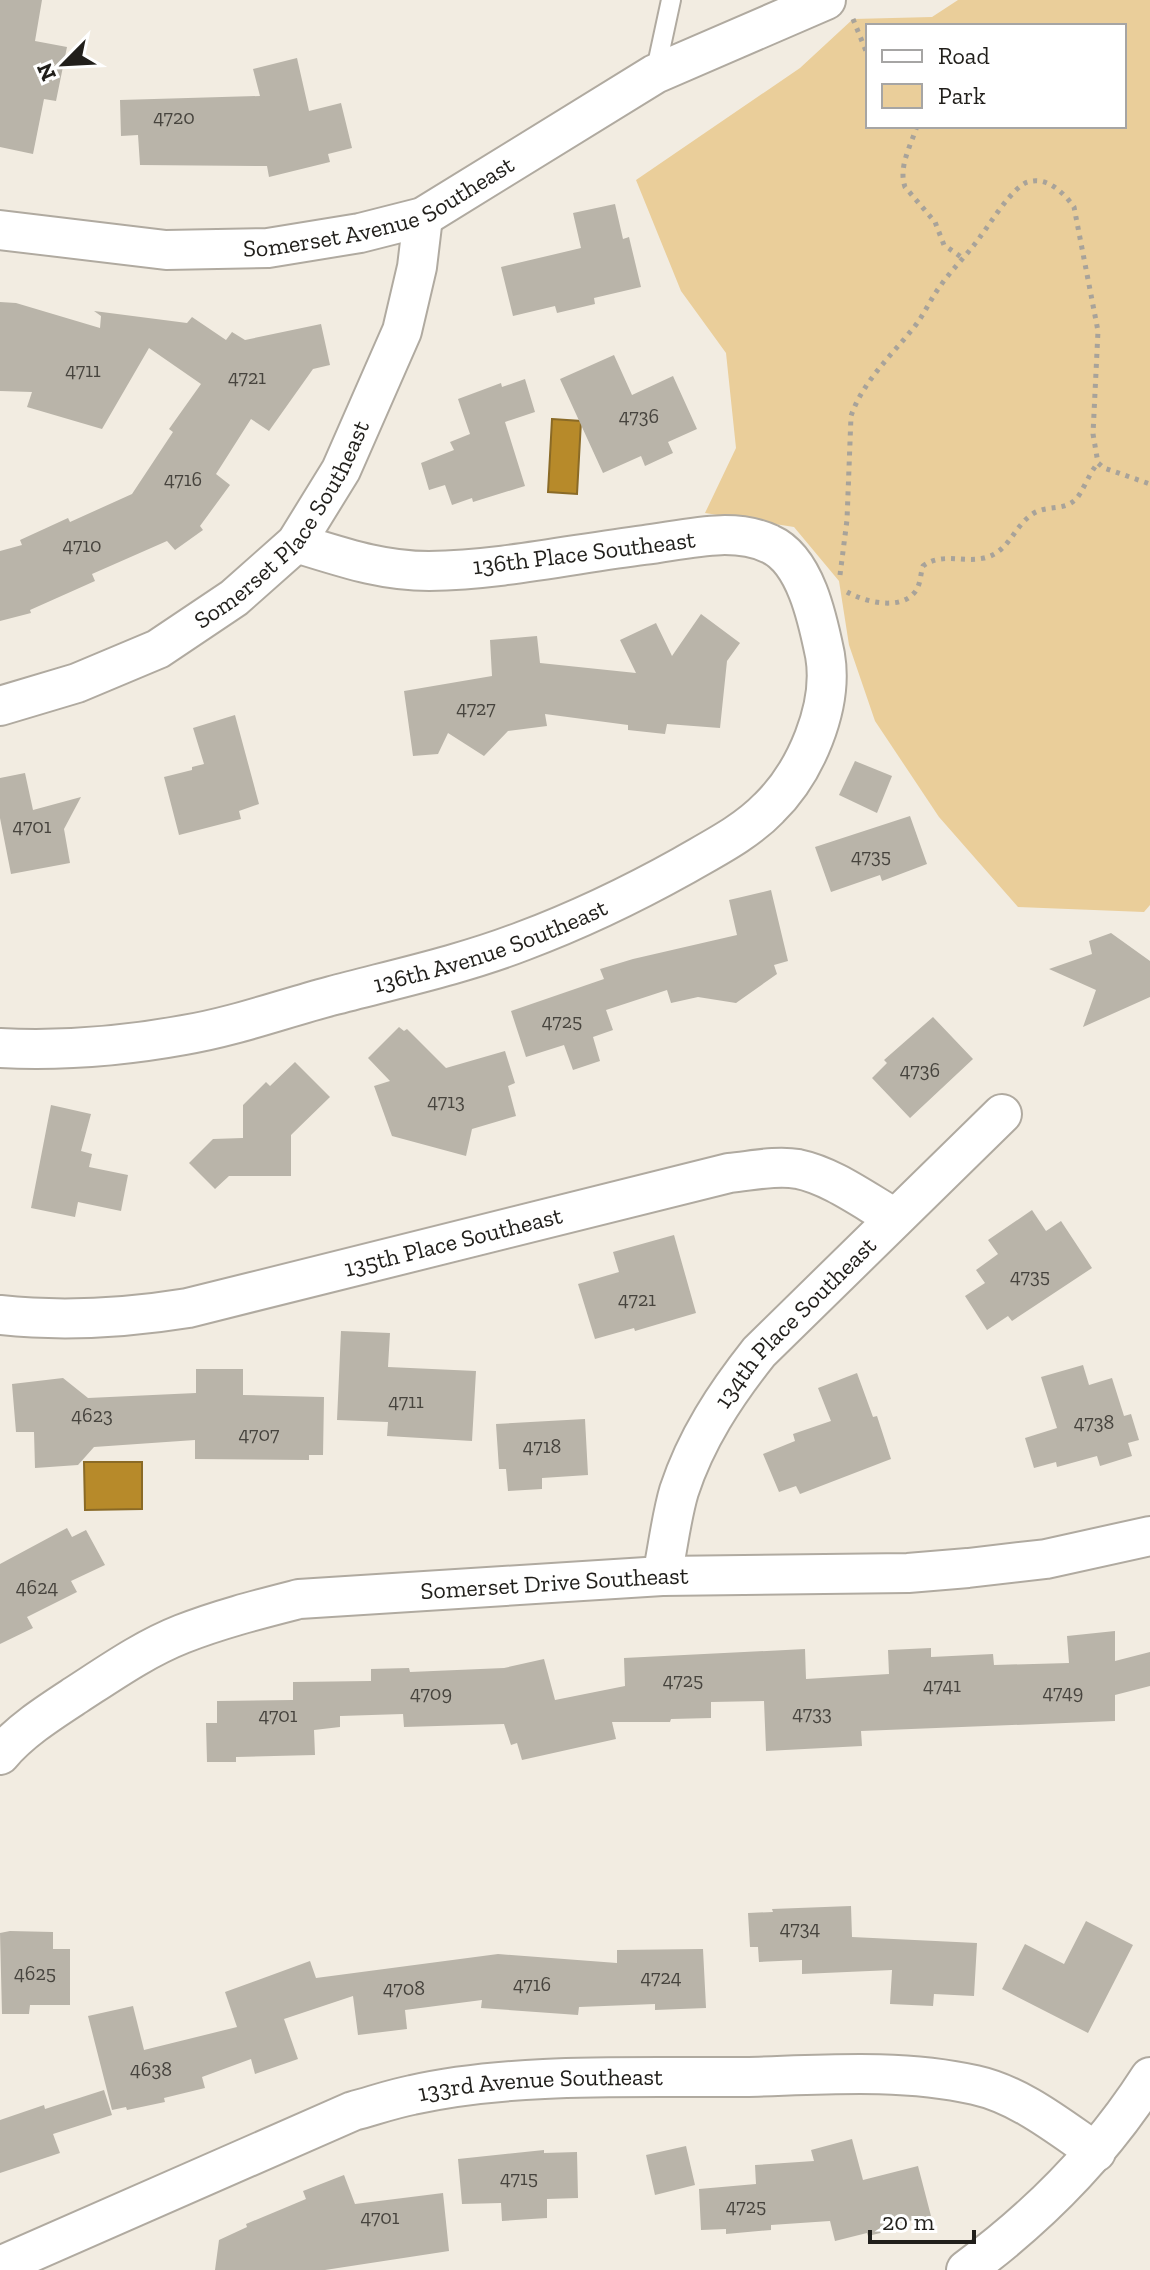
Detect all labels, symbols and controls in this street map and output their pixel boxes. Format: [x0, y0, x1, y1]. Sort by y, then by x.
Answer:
north arrow [24, 24, 104, 104]
legend [866, 24, 1126, 128]
text: Road [938, 41, 990, 70]
text: N [30, 59, 62, 85]
text: Park [938, 81, 986, 110]
house number: 4720 [153, 105, 195, 129]
street label: Somerset Avenue Southeast [243, 149, 519, 262]
house number: 4711 [65, 358, 101, 382]
house number: 4721 [228, 365, 266, 389]
house number: 4736 [619, 404, 659, 428]
street label: Somerset Place Southeast [188, 416, 375, 635]
house number: 4716 [164, 467, 202, 491]
street label: 136th Place Southeast [471, 524, 697, 581]
house number: 4710 [62, 533, 102, 557]
house number: 4727 [456, 696, 496, 720]
house number: 4701 [12, 814, 52, 838]
house number: 4735 [851, 844, 891, 868]
street label: 136th Avenue Southeast [370, 892, 612, 999]
house number: 4725 [542, 1009, 582, 1033]
house number: 4736 [900, 1058, 940, 1082]
house number: 4713 [427, 1089, 465, 1113]
street label: 135th Place Southeast [341, 1200, 565, 1282]
street label: 134th Place Southeast [708, 1231, 882, 1413]
house number: 4735 [1010, 1264, 1050, 1288]
house number: 4721 [618, 1287, 656, 1311]
house number: 4711 [388, 1389, 424, 1413]
house number: 4623 [71, 1403, 113, 1427]
house number: 4738 [1074, 1410, 1114, 1434]
house number: 4707 [239, 1422, 280, 1446]
house number: 4718 [523, 1434, 561, 1458]
street label: Somerset Drive Southeast [420, 1561, 689, 1605]
house number: 4624 [16, 1575, 58, 1599]
house number: 4725 [663, 1668, 703, 1692]
house number: 4741 [923, 1673, 961, 1697]
house number: 4749 [1043, 1680, 1083, 1704]
house number: 4709 [410, 1681, 452, 1705]
house number: 4733 [792, 1701, 832, 1725]
house number: 4701 [258, 1703, 298, 1727]
house number: 4734 [780, 1916, 820, 1940]
house number: 4625 [14, 1961, 56, 1985]
house number: 4724 [641, 1965, 682, 1989]
house number: 4716 [513, 1972, 551, 1996]
house number: 4708 [383, 1976, 425, 2000]
house number: 4638 [130, 2057, 172, 2081]
street label: 133rd Avenue Southeast [415, 2062, 663, 2107]
house number: 4715 [500, 2166, 538, 2190]
house number: 4725 [726, 2194, 766, 2218]
scale bar [870, 2194, 974, 2244]
house number: 4701 [360, 2205, 400, 2229]
text: 20 m [882, 2207, 935, 2236]

